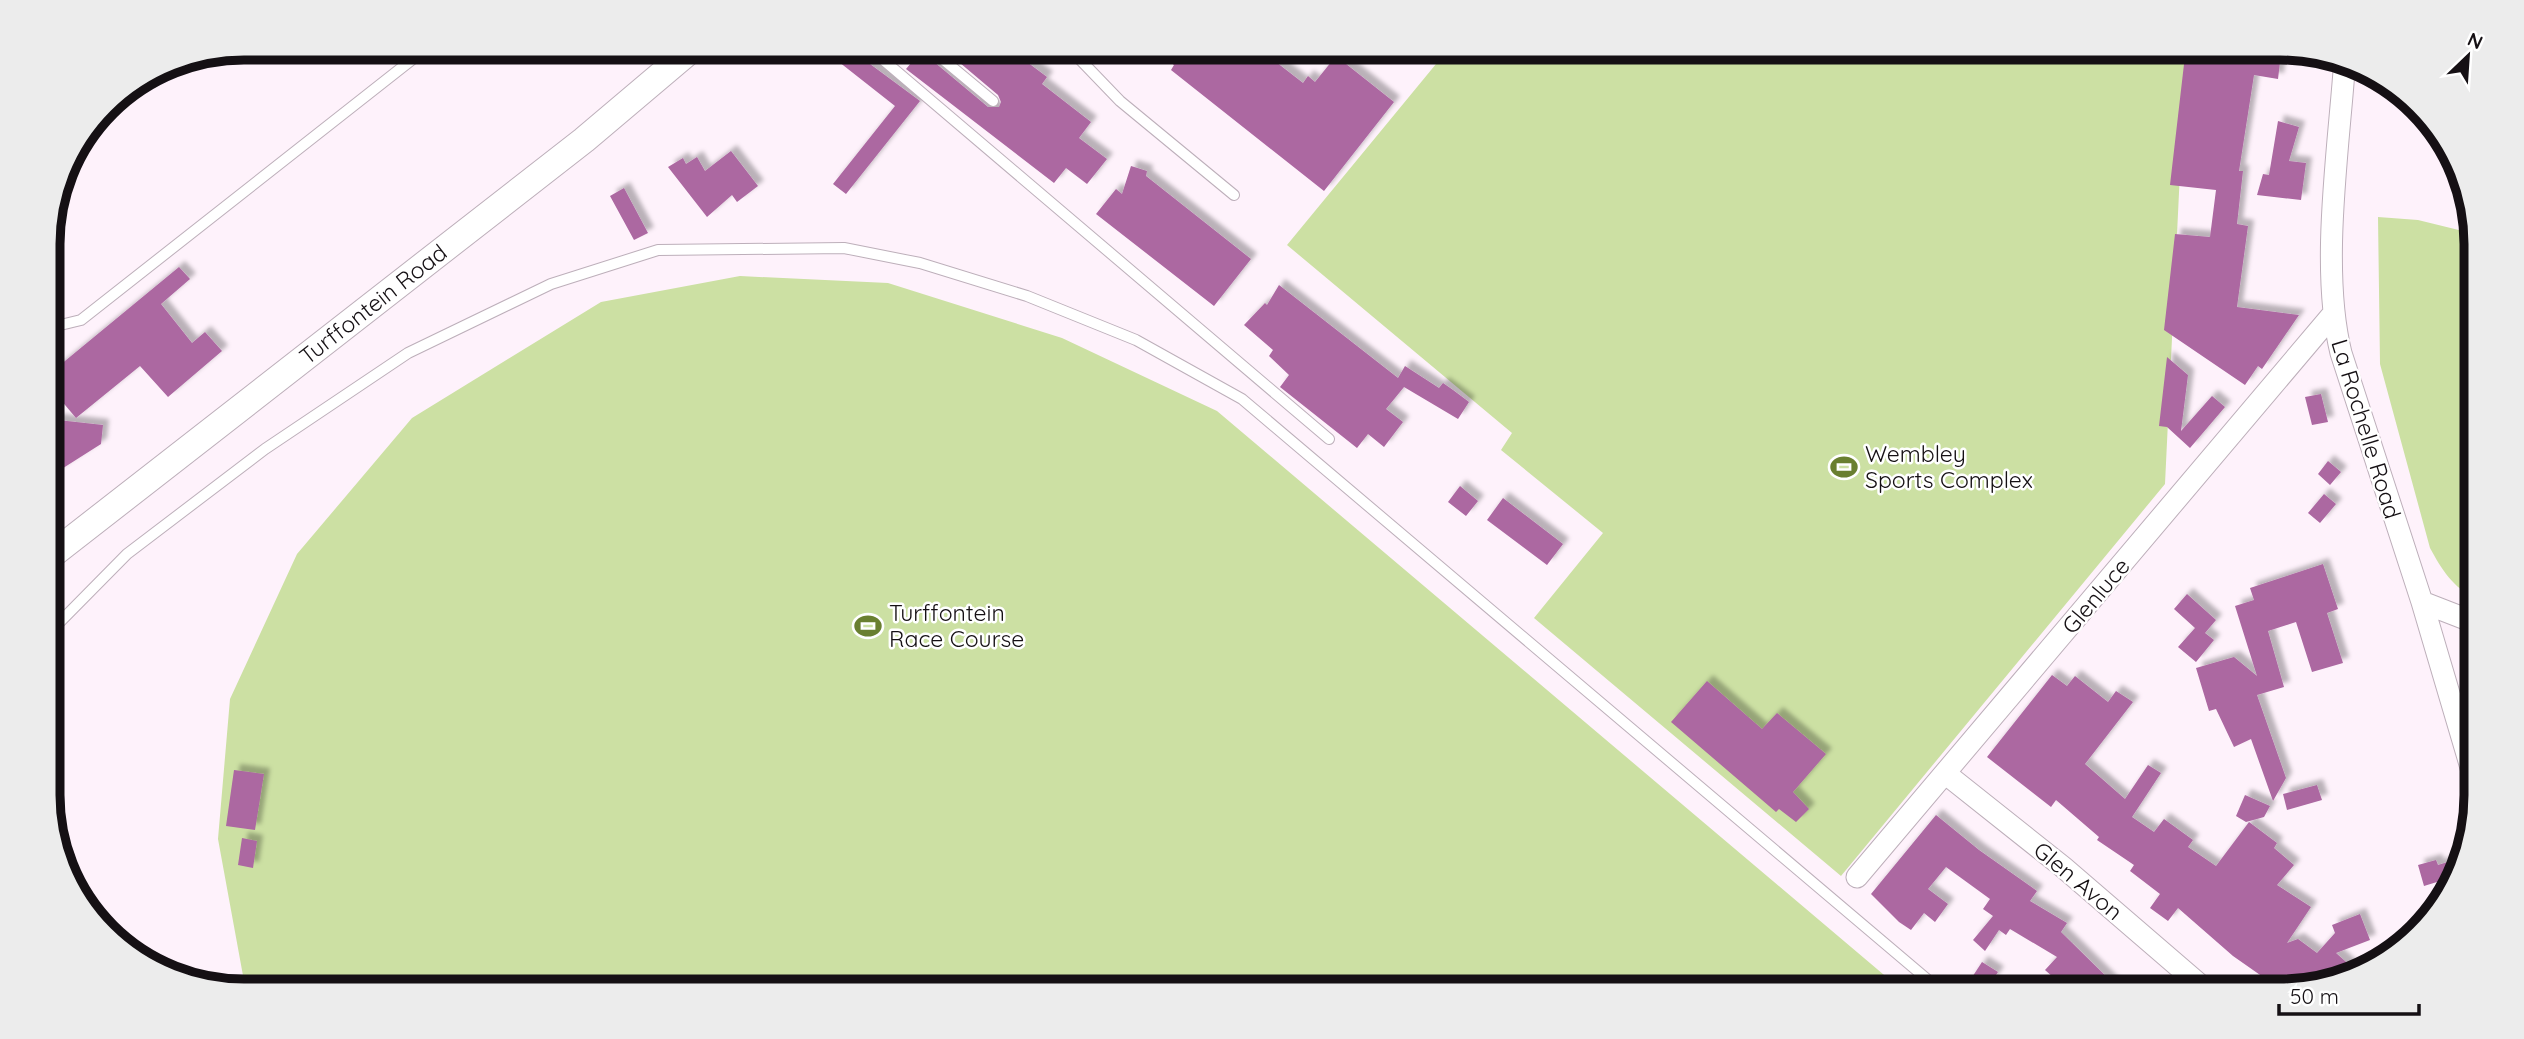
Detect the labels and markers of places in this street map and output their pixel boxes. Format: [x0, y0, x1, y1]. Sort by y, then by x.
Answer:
place label: Wembley Sports Complex [1865, 439, 2033, 494]
sports icon: Wembley Sports Complex [1829, 452, 1859, 482]
place label: Turffontein Race Course [889, 598, 1024, 653]
sports icon: Turffontein Race Course [853, 611, 883, 641]

